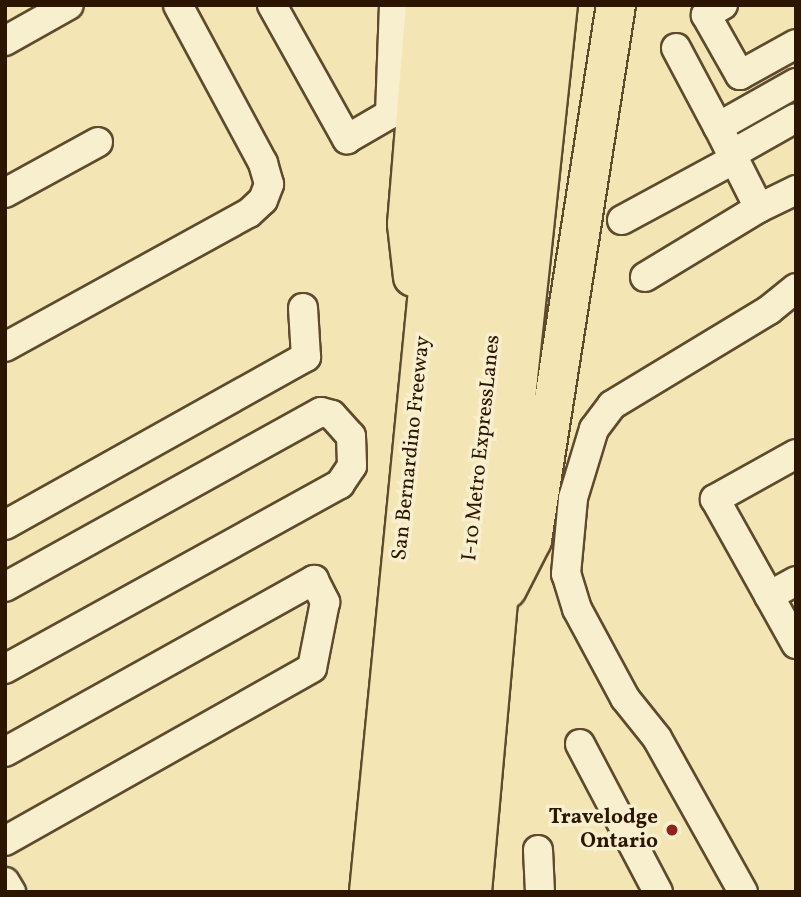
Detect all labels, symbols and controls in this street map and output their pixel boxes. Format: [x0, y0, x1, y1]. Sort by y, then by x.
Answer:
street label: I-10 Metro ExpressLanes [458, 334, 506, 562]
street label: San Bernardino Freeway [388, 335, 436, 561]
place label: Travelodge Ontario [549, 805, 658, 855]
marker: Travelodge Ontario [664, 822, 680, 838]

